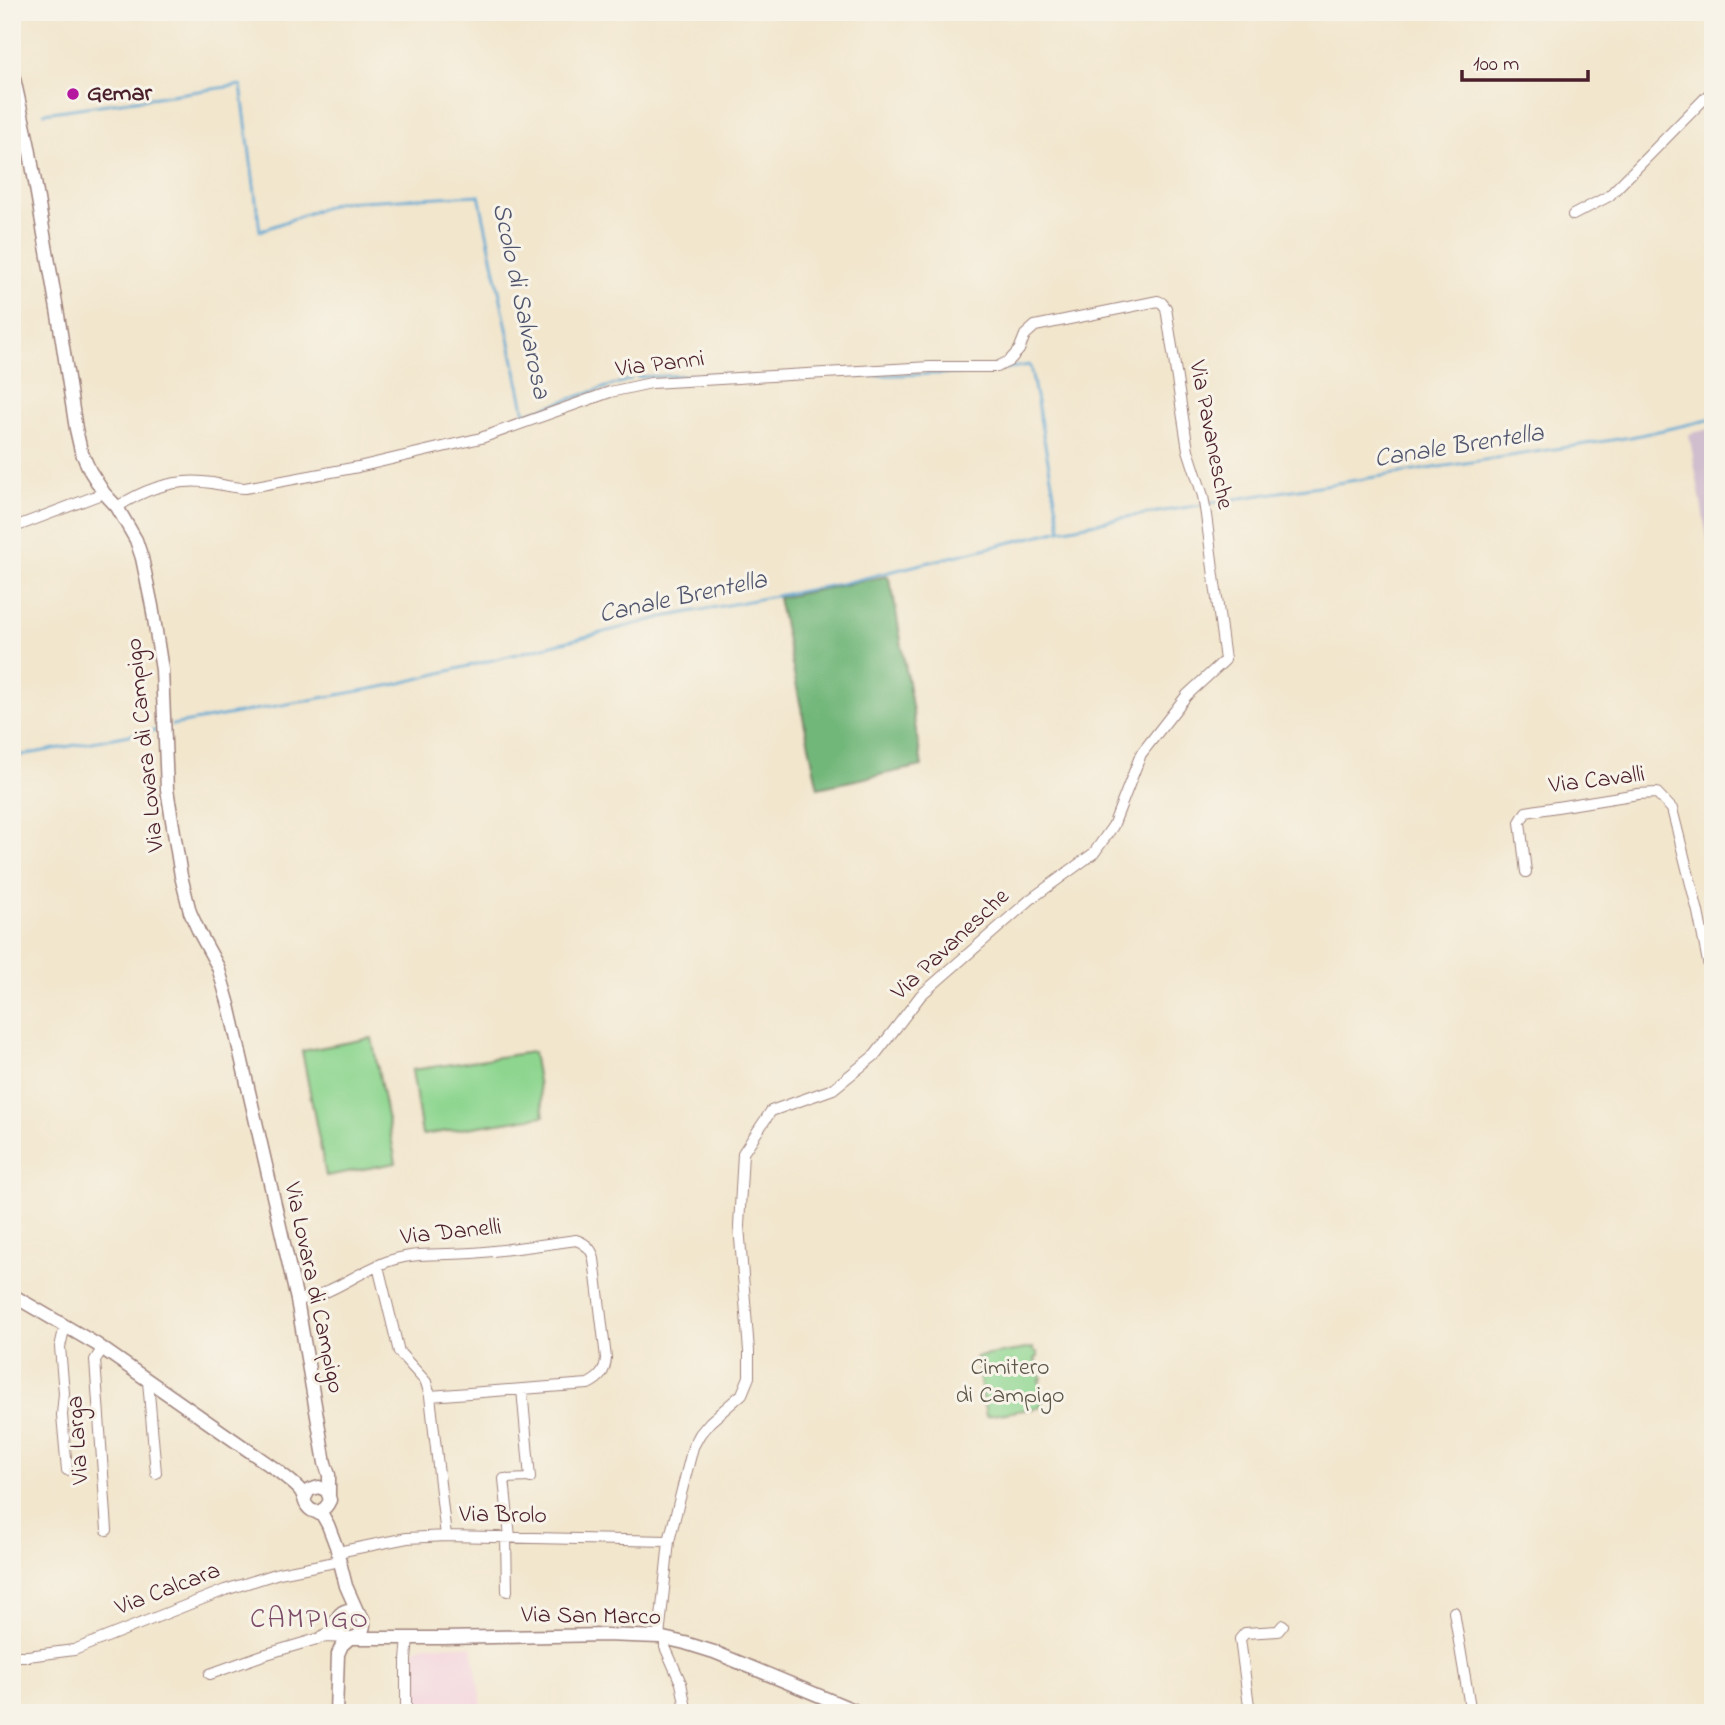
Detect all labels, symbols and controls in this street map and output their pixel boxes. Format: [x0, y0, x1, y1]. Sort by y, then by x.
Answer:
scale bar [1462, 38, 1588, 82]
text: 100 m [1473, 50, 1519, 80]
place label: Gemar [87, 77, 152, 112]
marker: Gemar [65, 86, 81, 102]
water label: Scolo di Salvarosa [481, 200, 559, 403]
street label: Via Panni [613, 342, 706, 388]
street label: Via Pavanesche [1178, 357, 1242, 513]
water label: Canale Brentella [1372, 415, 1547, 479]
water label: Canale Brentella [595, 561, 771, 634]
street label: Via Lovara di Campigo [117, 636, 175, 855]
street label: Via Cavalli [1546, 758, 1647, 804]
street label: Via Pavanesche [883, 881, 1018, 1010]
street label: Via Lovara di Campigo [273, 1178, 352, 1397]
street label: Via Danelli [398, 1210, 503, 1256]
park label: Cimitero di Campigo [955, 1351, 1065, 1414]
street label: Via Larga [58, 1394, 100, 1487]
street label: Via Brolo [458, 1498, 547, 1534]
street label: Via Calcara [109, 1554, 226, 1626]
street label: Via San Marco [520, 1598, 661, 1636]
district label: CAMPIGO [250, 1600, 370, 1641]

